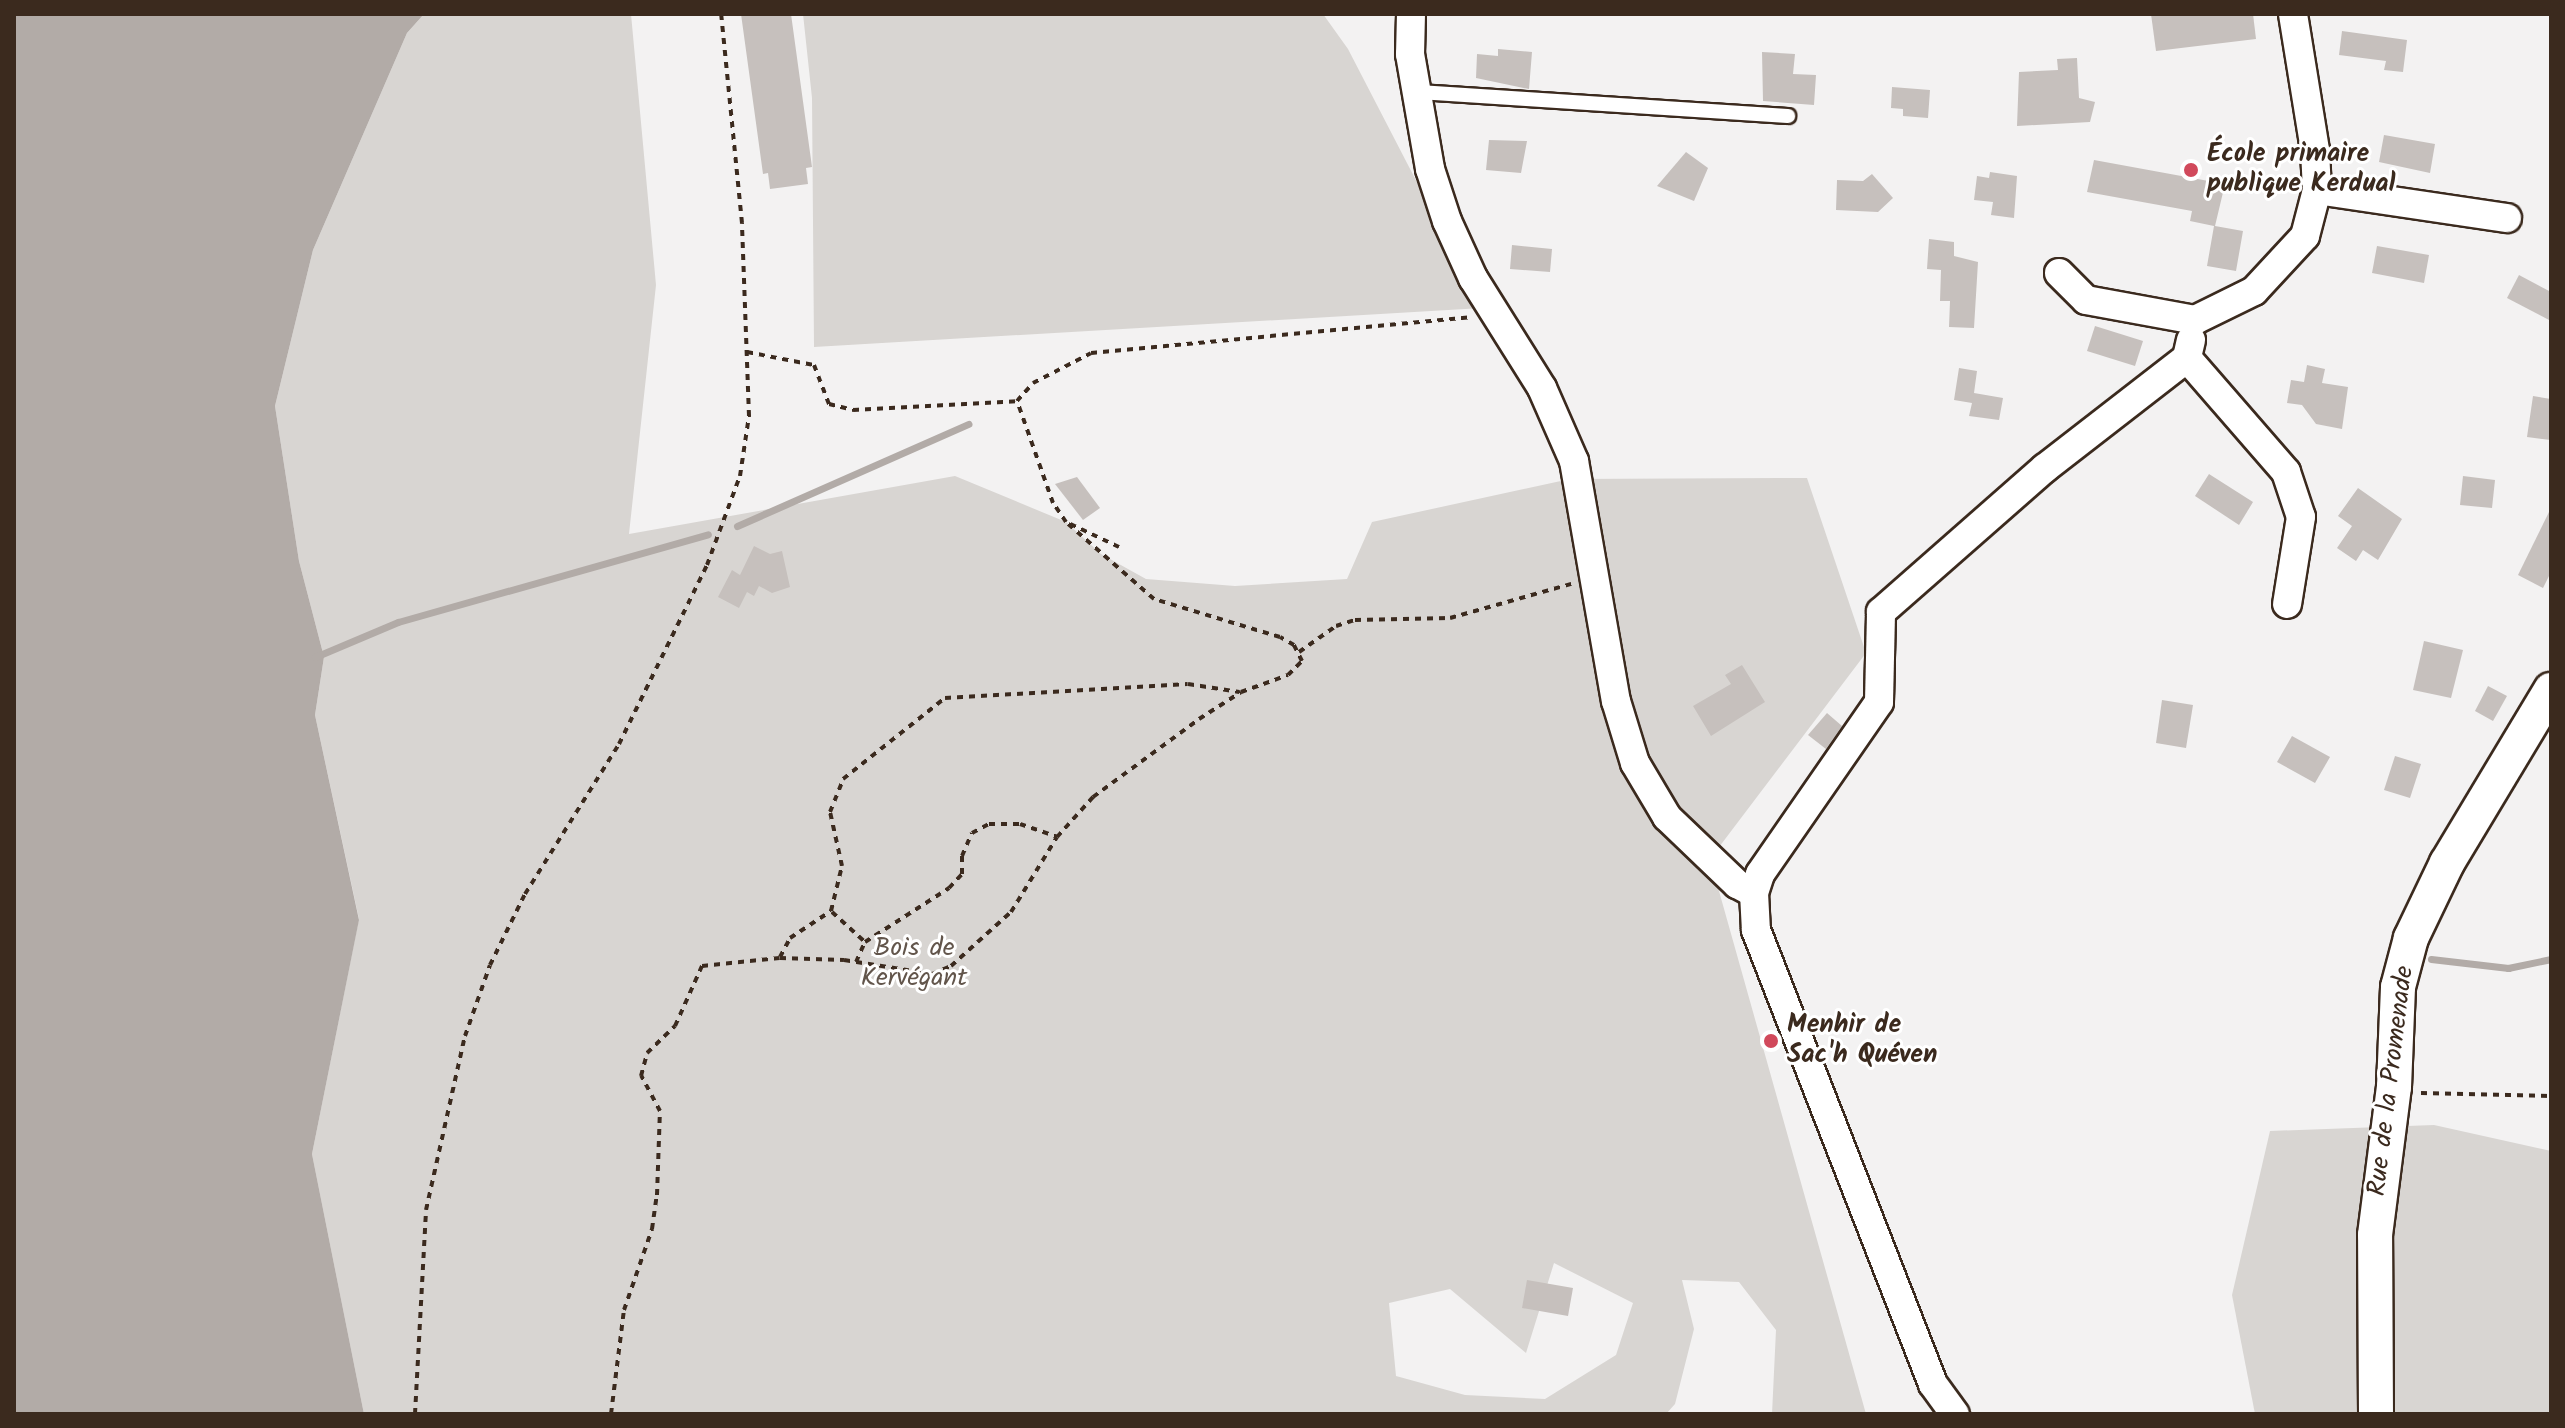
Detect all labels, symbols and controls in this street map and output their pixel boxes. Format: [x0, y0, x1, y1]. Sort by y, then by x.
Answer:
place label: École primaire publique Kerdual [2207, 139, 2395, 200]
marker: École primaire publique Kerdual [2182, 161, 2200, 179]
park label: Bois de Kervégant [861, 933, 967, 994]
street label: Rue de la Promenade [2362, 964, 2422, 1198]
place label: Menhir de Sac'h Quéven [1787, 1010, 1937, 1072]
marker: Menhir de Sac'h Quéven [1762, 1032, 1780, 1050]

